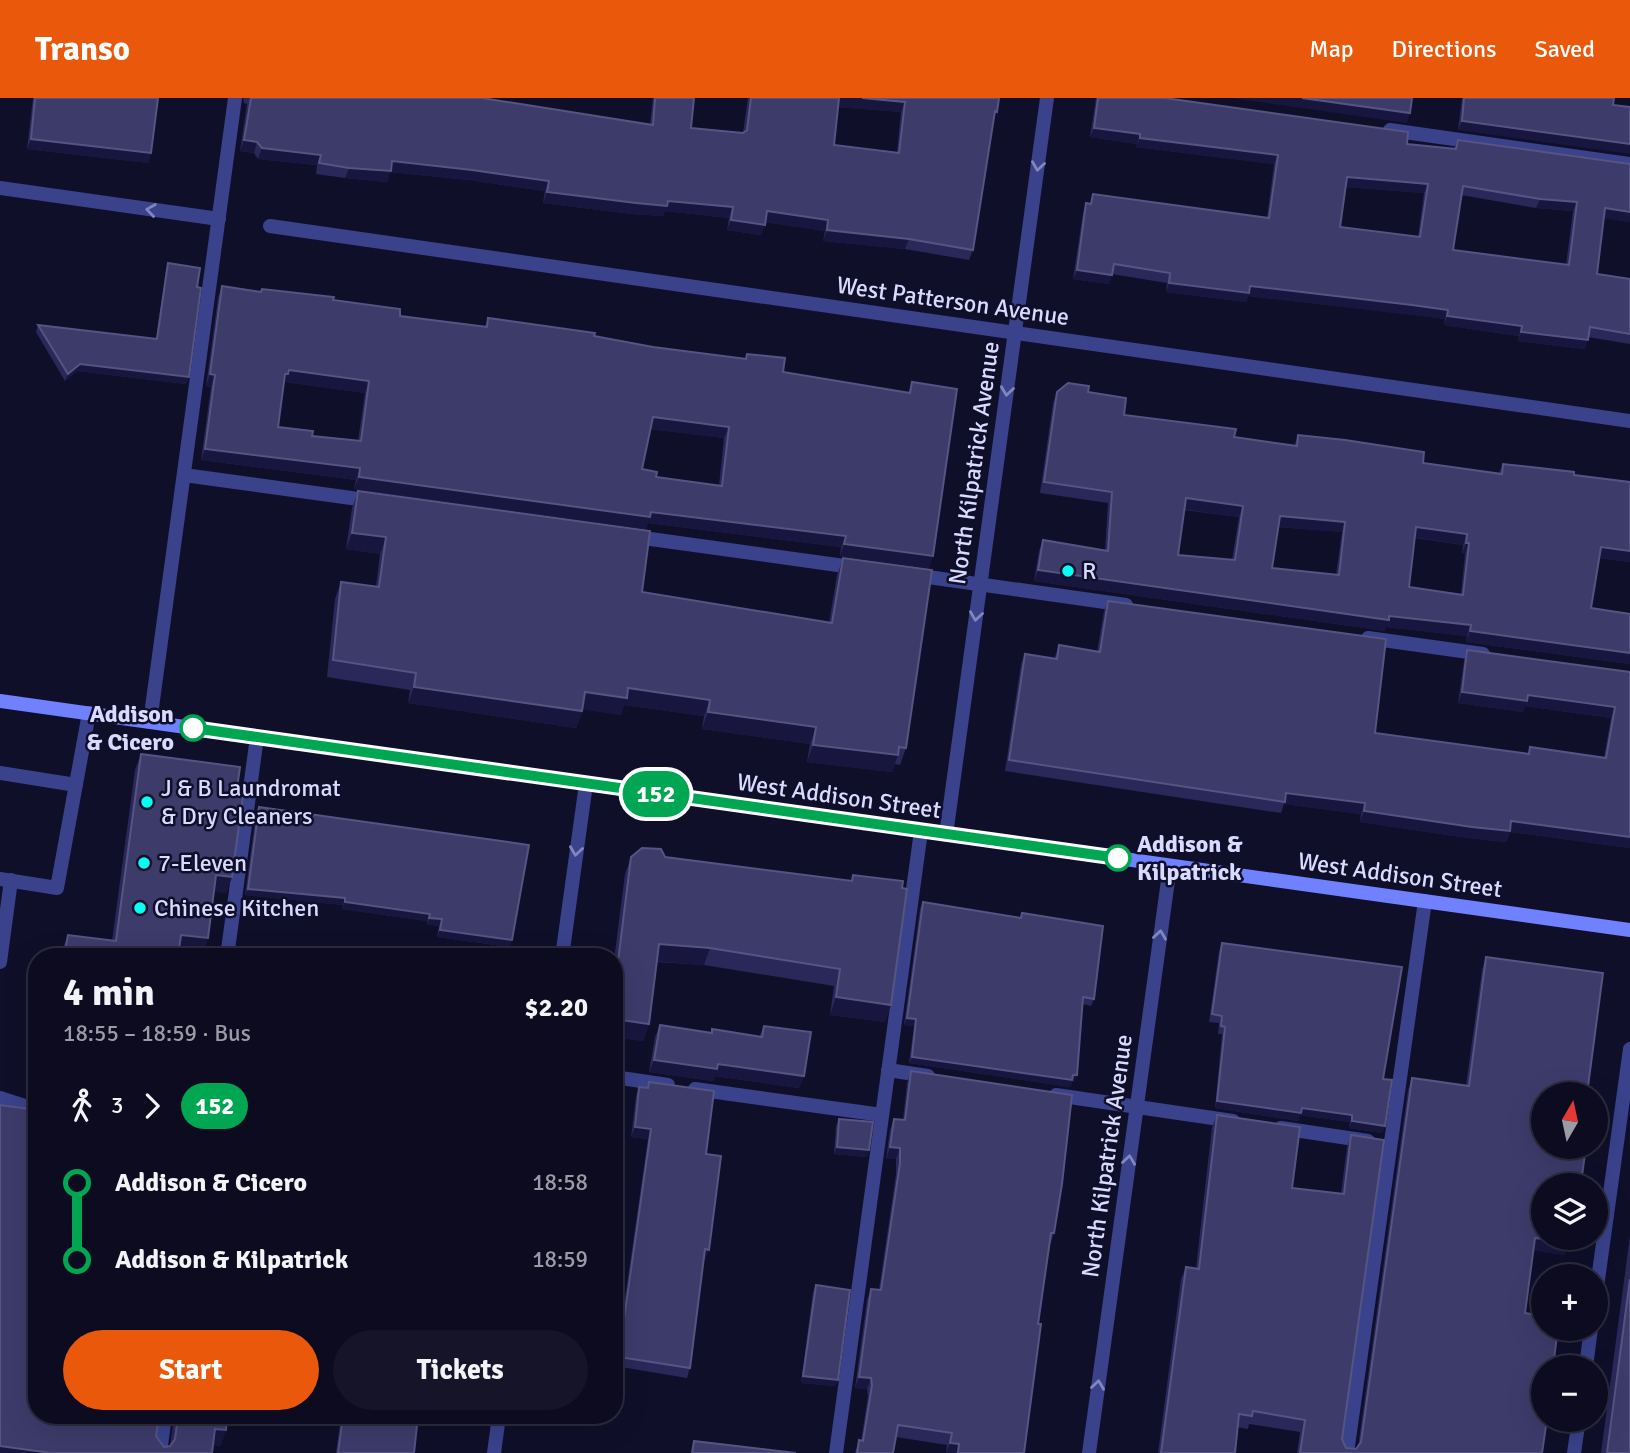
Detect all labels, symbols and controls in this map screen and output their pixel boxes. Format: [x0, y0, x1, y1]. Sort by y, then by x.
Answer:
text: Transo [35, 29, 130, 70]
text: Map [1309, 34, 1354, 64]
text: Directions [1392, 34, 1497, 64]
text: Saved [1535, 34, 1595, 64]
one-way arrow [1031, 160, 1046, 171]
one-way arrow [145, 203, 157, 218]
street label: West Patterson Avenue [835, 270, 1071, 332]
street label: North Kilpatrick Avenue [942, 339, 1006, 587]
one-way arrow [1000, 385, 1015, 397]
place label: R [1082, 556, 1096, 586]
marker: R [1060, 563, 1076, 579]
one-way arrow [969, 611, 984, 622]
place label: Addison & Cicero [86, 699, 174, 757]
marker: Addison & Cicero [180, 715, 206, 741]
street label: West Addison Street [735, 767, 943, 825]
line badge: 152 [616, 771, 696, 817]
place label: J & B Laundromat & Dry Cleaners [161, 773, 341, 831]
text: 152 [637, 779, 675, 809]
marker: J & B Laundromat & Dry Cleaners [139, 794, 155, 810]
place label: Addison & Kilpatrick [1137, 829, 1243, 887]
one-way arrow [569, 845, 584, 857]
marker: Addison & Kilpatrick [1105, 845, 1131, 871]
street label: West Addison Street [1296, 846, 1504, 904]
place label: 7-Eleven [158, 848, 247, 878]
marker: 7-Eleven [136, 855, 152, 871]
place label: Chinese Kitchen [154, 893, 319, 923]
marker: Chinese Kitchen [132, 900, 148, 916]
one-way arrow [1152, 929, 1167, 940]
text: 4 min [63, 969, 155, 1016]
text: $2.20 [524, 992, 588, 1024]
text: 18:55 – 18:59 · Bus [63, 1019, 251, 1048]
street label: North Kilpatrick Avenue [1075, 1032, 1139, 1280]
north arrow [1531, 1082, 1608, 1158]
map controls [1531, 1082, 1608, 1432]
icon: walk [63, 1087, 101, 1125]
icon: forward [133, 1087, 171, 1125]
text: 3 [111, 1091, 123, 1120]
text: 152 [195, 1091, 234, 1121]
one-way arrow [1122, 1154, 1137, 1166]
text: Addison & Cicero [115, 1167, 307, 1199]
text: 18:58 [532, 1168, 588, 1197]
button: layers [1531, 1173, 1608, 1250]
text: Addison & Kilpatrick [115, 1244, 348, 1276]
text: 18:59 [532, 1245, 588, 1274]
button: + [1531, 1264, 1608, 1341]
button: Start [63, 1330, 319, 1410]
button: Tickets [333, 1330, 588, 1410]
button: − [1531, 1355, 1608, 1432]
one-way arrow [1091, 1380, 1106, 1391]

